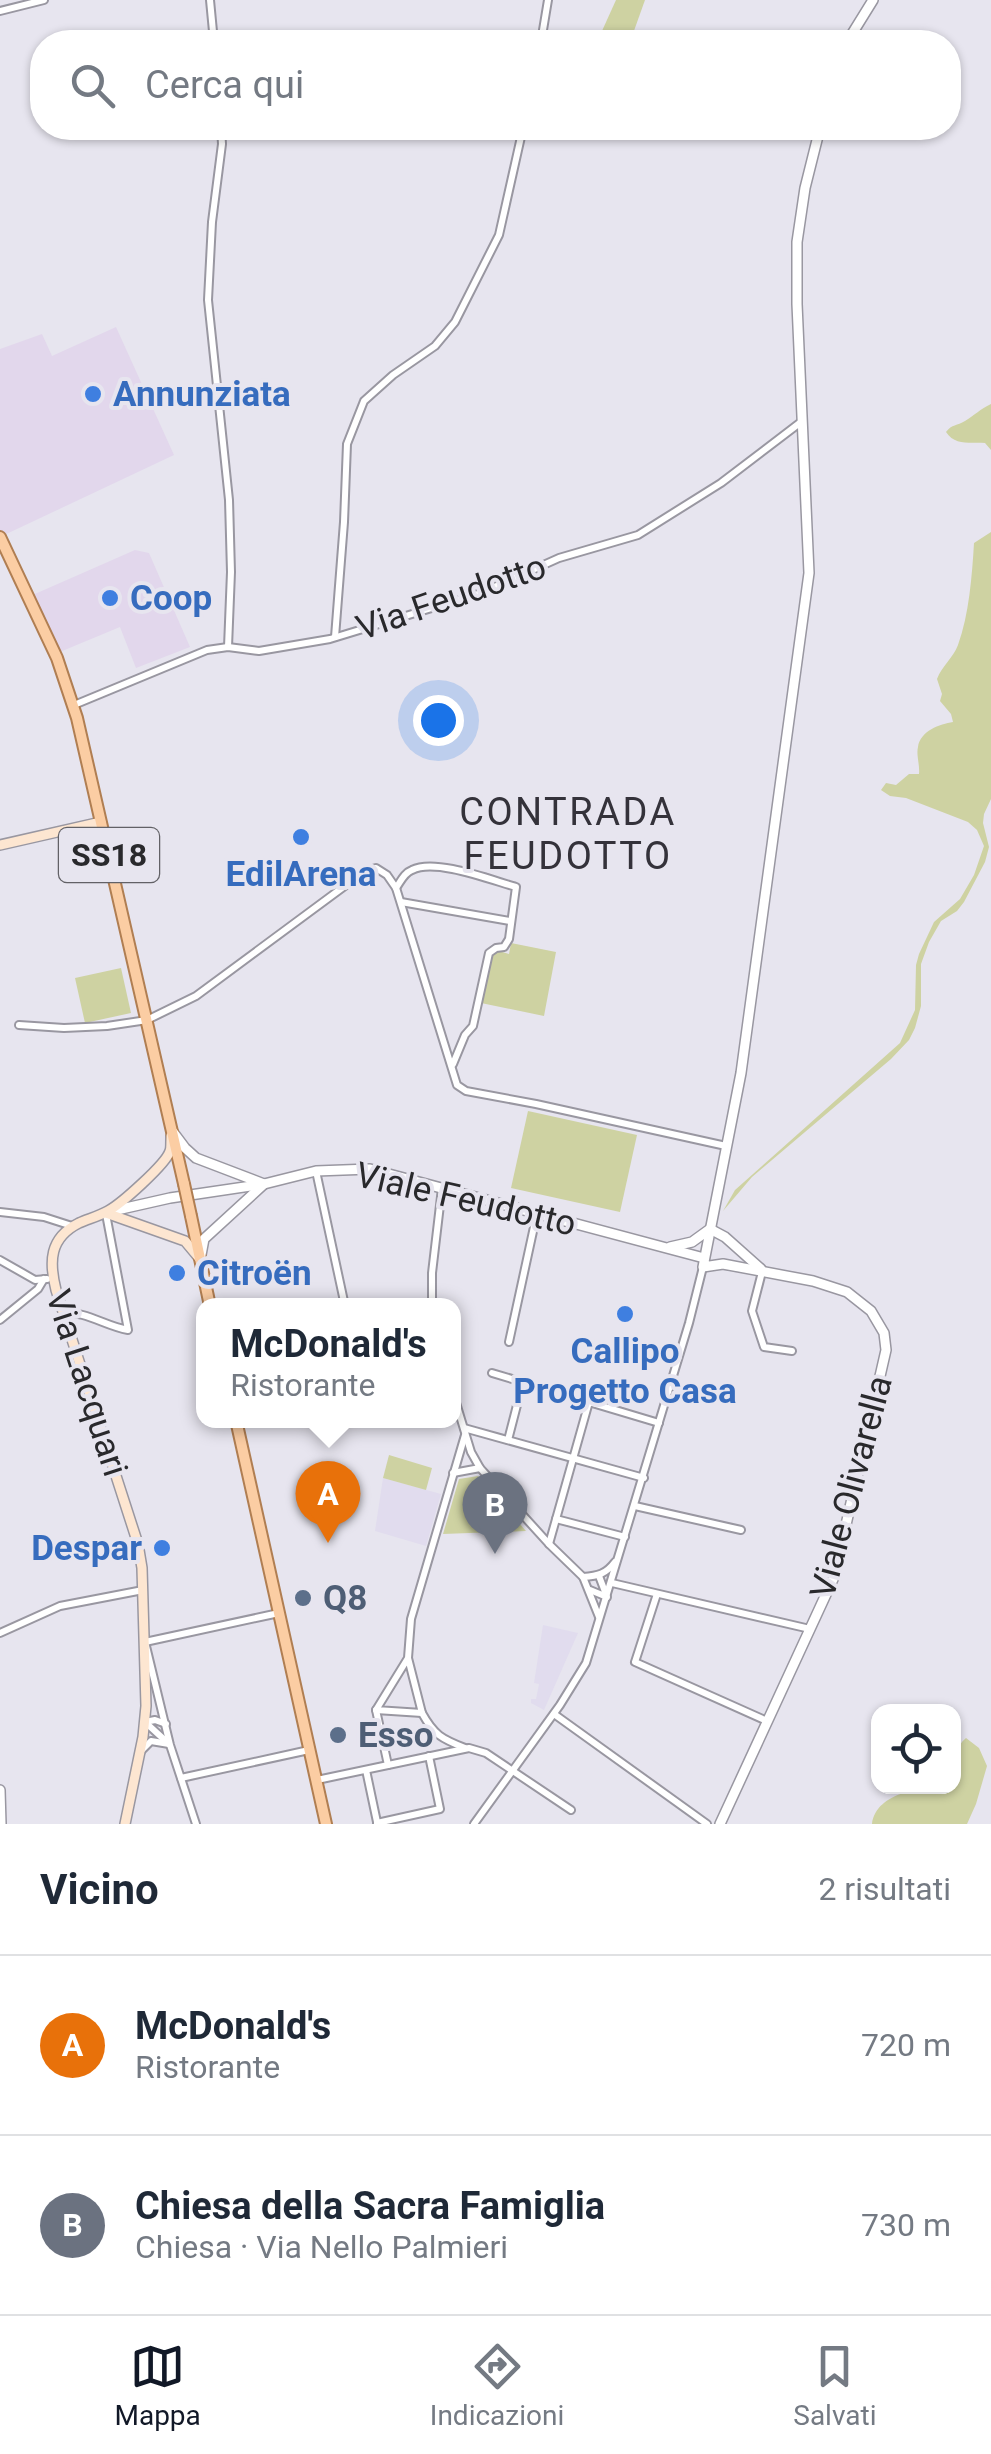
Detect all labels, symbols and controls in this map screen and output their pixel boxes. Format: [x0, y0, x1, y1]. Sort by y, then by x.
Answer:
search box [30, 30, 961, 140]
icon: search [65, 58, 120, 113]
text: Cerca qui [145, 63, 304, 107]
place label: Annunziata [113, 374, 291, 415]
marker: Annunziata [82, 383, 104, 405]
street label: Via Feudotto [351, 546, 551, 649]
place label: Coop [130, 578, 212, 619]
marker: Coop [99, 587, 121, 609]
your location [413, 695, 464, 746]
district label: CONTRADA FEUDOTTO [459, 790, 677, 878]
marker: EdilArena [290, 826, 312, 848]
road number: SS18 [59, 828, 159, 882]
place label: EdilArena [226, 854, 376, 895]
street label: Viale Feudotto [352, 1154, 580, 1245]
place label: Citroën [197, 1253, 312, 1294]
marker: Citroën [166, 1262, 188, 1284]
street label: Via Lacquari [37, 1285, 136, 1481]
popup [196, 1298, 461, 1428]
marker: Callipo Progetto Casa [614, 1303, 636, 1325]
text: McDonald's [230, 1322, 427, 1366]
place label: Callipo Progetto Casa [513, 1331, 737, 1412]
text: Ristorante [230, 1366, 376, 1404]
street label: Viale Olivarella [802, 1371, 901, 1603]
pin: A [296, 1460, 360, 1543]
pin: B [462, 1472, 528, 1554]
place label: Despar [31, 1528, 142, 1569]
marker: Despar [151, 1537, 173, 1559]
place label: Q8 [323, 1578, 367, 1619]
marker: Q8 [292, 1587, 314, 1609]
map controls [871, 1704, 961, 1794]
button: locate [871, 1704, 961, 1794]
place label: Esso [358, 1715, 433, 1756]
marker: Esso [327, 1724, 349, 1746]
text: Vicino [40, 1865, 159, 1914]
text: 2 risultati [818, 1870, 951, 1908]
text: McDonald's [135, 2004, 331, 2048]
text: A [62, 2026, 83, 2064]
text: 720 m [861, 2026, 951, 2064]
text: Ristorante [135, 2048, 280, 2086]
text: Chiesa della Sacra Famiglia [135, 2184, 605, 2228]
text: B [62, 2206, 83, 2244]
text: 730 m [861, 2206, 951, 2244]
text: Chiesa · Via Nello Palmieri [135, 2228, 508, 2266]
tab: Mappa [114, 2339, 201, 2432]
tab: Indicazioni [430, 2339, 564, 2432]
tab: Salvati [793, 2339, 876, 2432]

